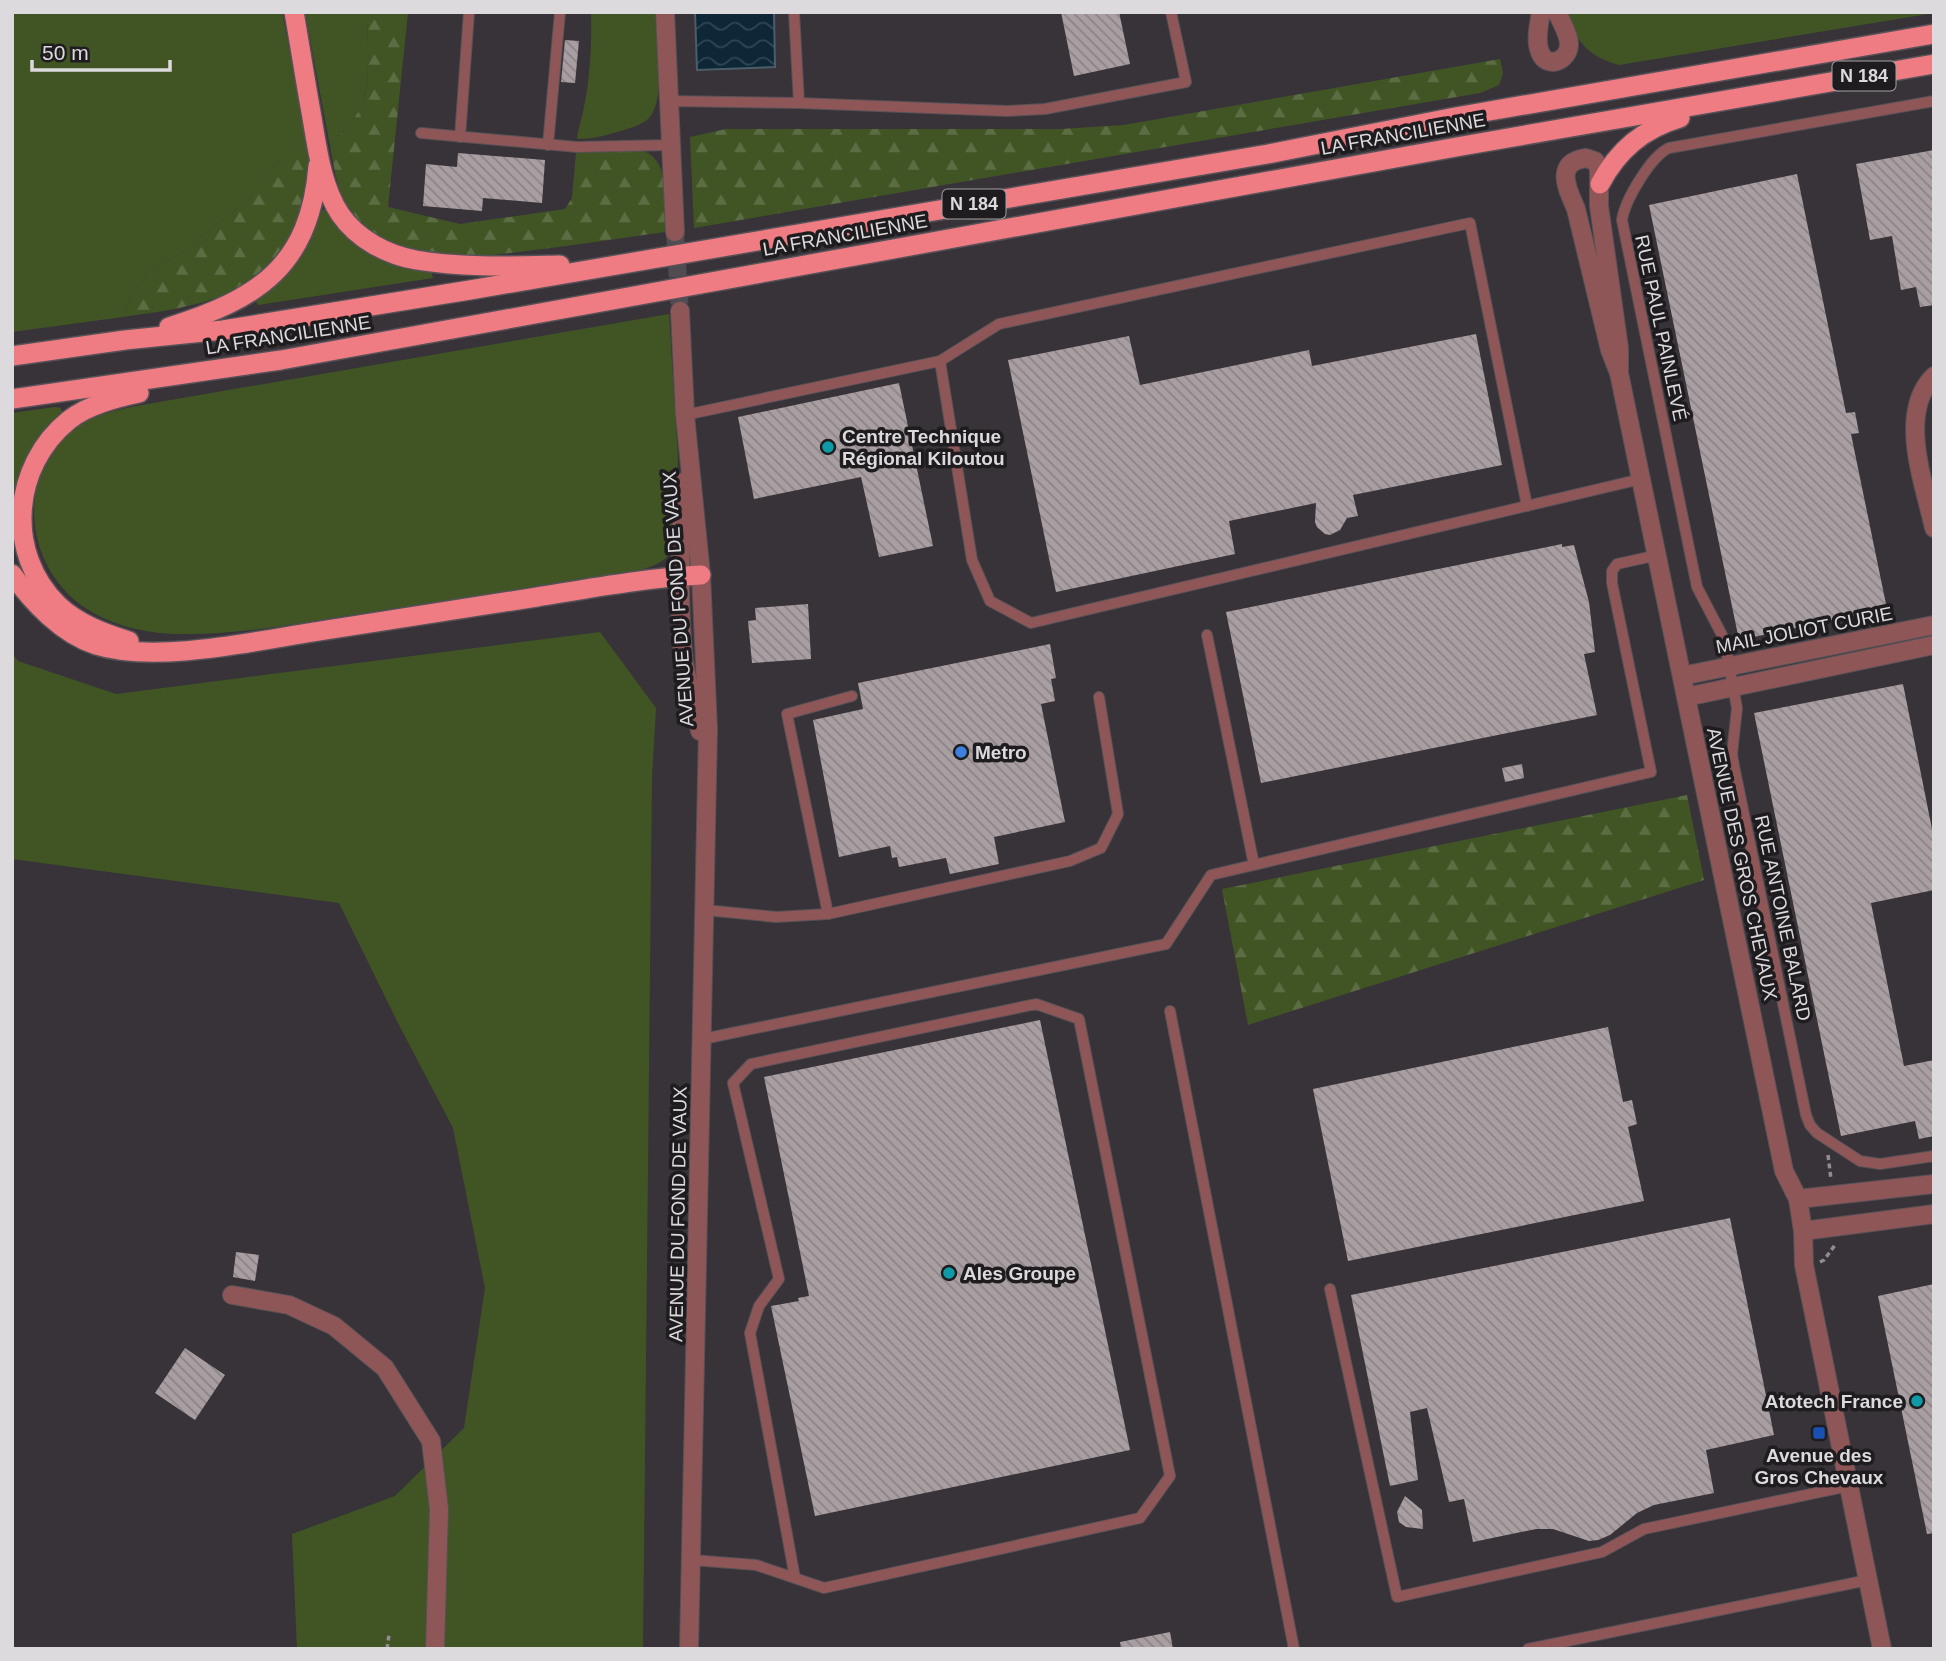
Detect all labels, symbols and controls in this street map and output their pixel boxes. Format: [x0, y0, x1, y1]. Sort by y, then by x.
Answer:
scale bar [32, 28, 170, 72]
text: 50 m [42, 41, 89, 64]
road number: N 184 [1832, 62, 1896, 90]
street label: LA FRANCILIENNE [1319, 109, 1487, 159]
road number: N 184 [942, 190, 1006, 218]
street label: LA FRANCILIENNE [761, 210, 929, 260]
street label: RUE PAUL PAINLEVÉ [1631, 233, 1691, 423]
street label: LA FRANCILIENNE [204, 312, 372, 358]
place label: Centre Technique Régional Kiloutou [842, 426, 1005, 469]
marker: Centre Technique Régional Kiloutou [820, 439, 836, 455]
street label: AVENUE DU FOND DE VAUX [659, 470, 697, 727]
street label: MAIL JOLIOT CURIE [1714, 603, 1894, 657]
street label: AVENUE DES GROS CHEVAUX [1703, 726, 1781, 1002]
place label: Metro [975, 742, 1027, 763]
marker: Metro [953, 744, 969, 760]
street label: RUE ANTOINE BALARD [1751, 813, 1815, 1023]
street label: AVENUE DU FOND DE VAUX [665, 1086, 691, 1342]
place label: Ales Groupe [963, 1263, 1076, 1284]
marker: Ales Groupe [941, 1265, 957, 1281]
place label: Atotech France [1765, 1391, 1903, 1412]
marker: Atotech France [1909, 1393, 1925, 1409]
marker: Avenue des Gros Chevaux [1811, 1425, 1827, 1441]
place label: Avenue des Gros Chevaux [1755, 1445, 1884, 1488]

